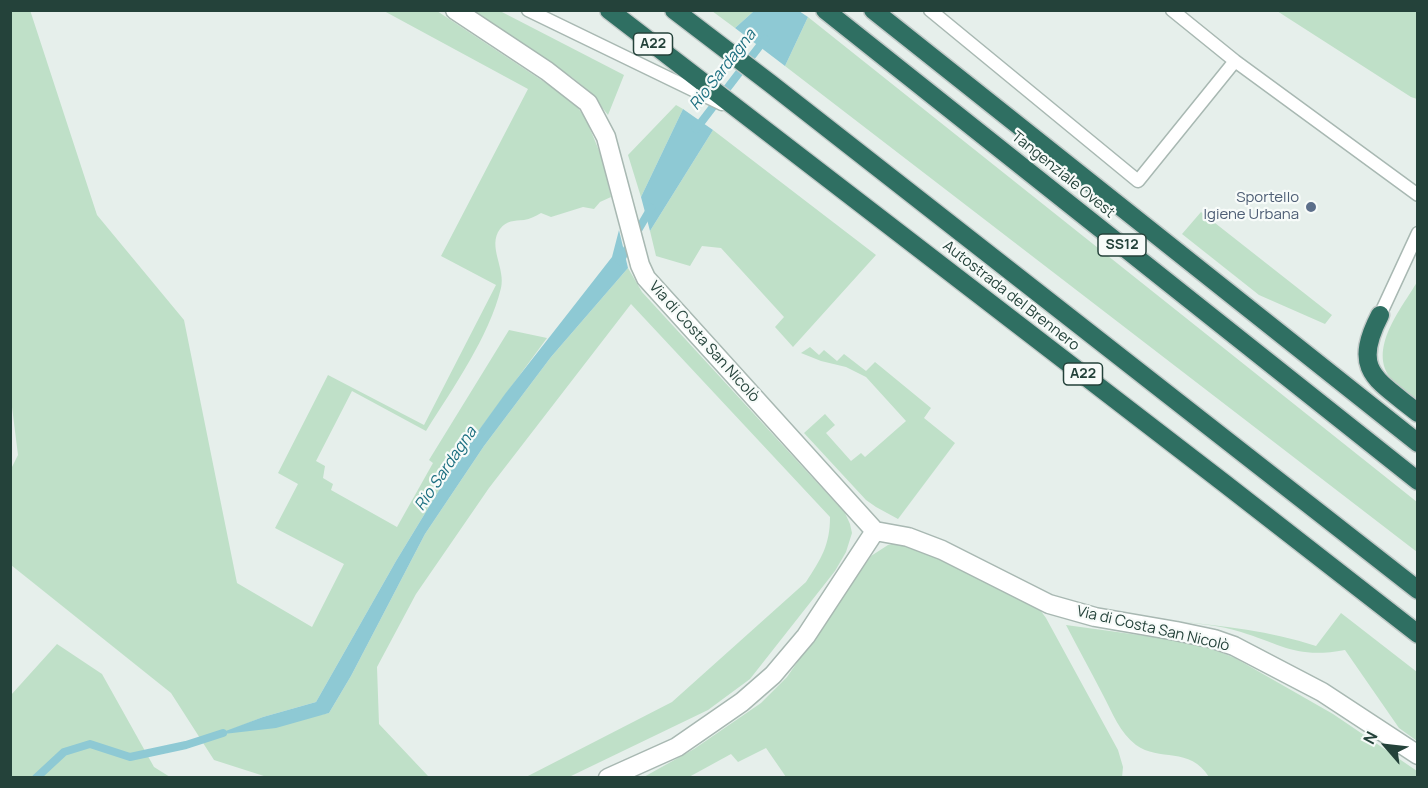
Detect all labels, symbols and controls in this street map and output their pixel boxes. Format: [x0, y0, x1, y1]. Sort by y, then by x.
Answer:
water label: Rio Sardagna [686, 26, 760, 114]
road number: A22 [634, 33, 672, 55]
street label: Tangenziale Ovest [1008, 128, 1118, 222]
place label: Sportello Igiene Urbana [1204, 189, 1299, 224]
marker: Sportello Igiene Urbana [1304, 200, 1318, 214]
road number: SS12 [1098, 234, 1146, 256]
street label: Autostrada del Brennero [939, 237, 1083, 355]
street label: Via di Costa San Nicolò [645, 278, 763, 406]
road number: A22 [1064, 363, 1102, 385]
water label: Rio Sardagna [411, 423, 481, 515]
street label: Via di Costa San Nicolò [1075, 603, 1231, 655]
north arrow [1356, 716, 1416, 776]
text: N [1358, 727, 1383, 748]

